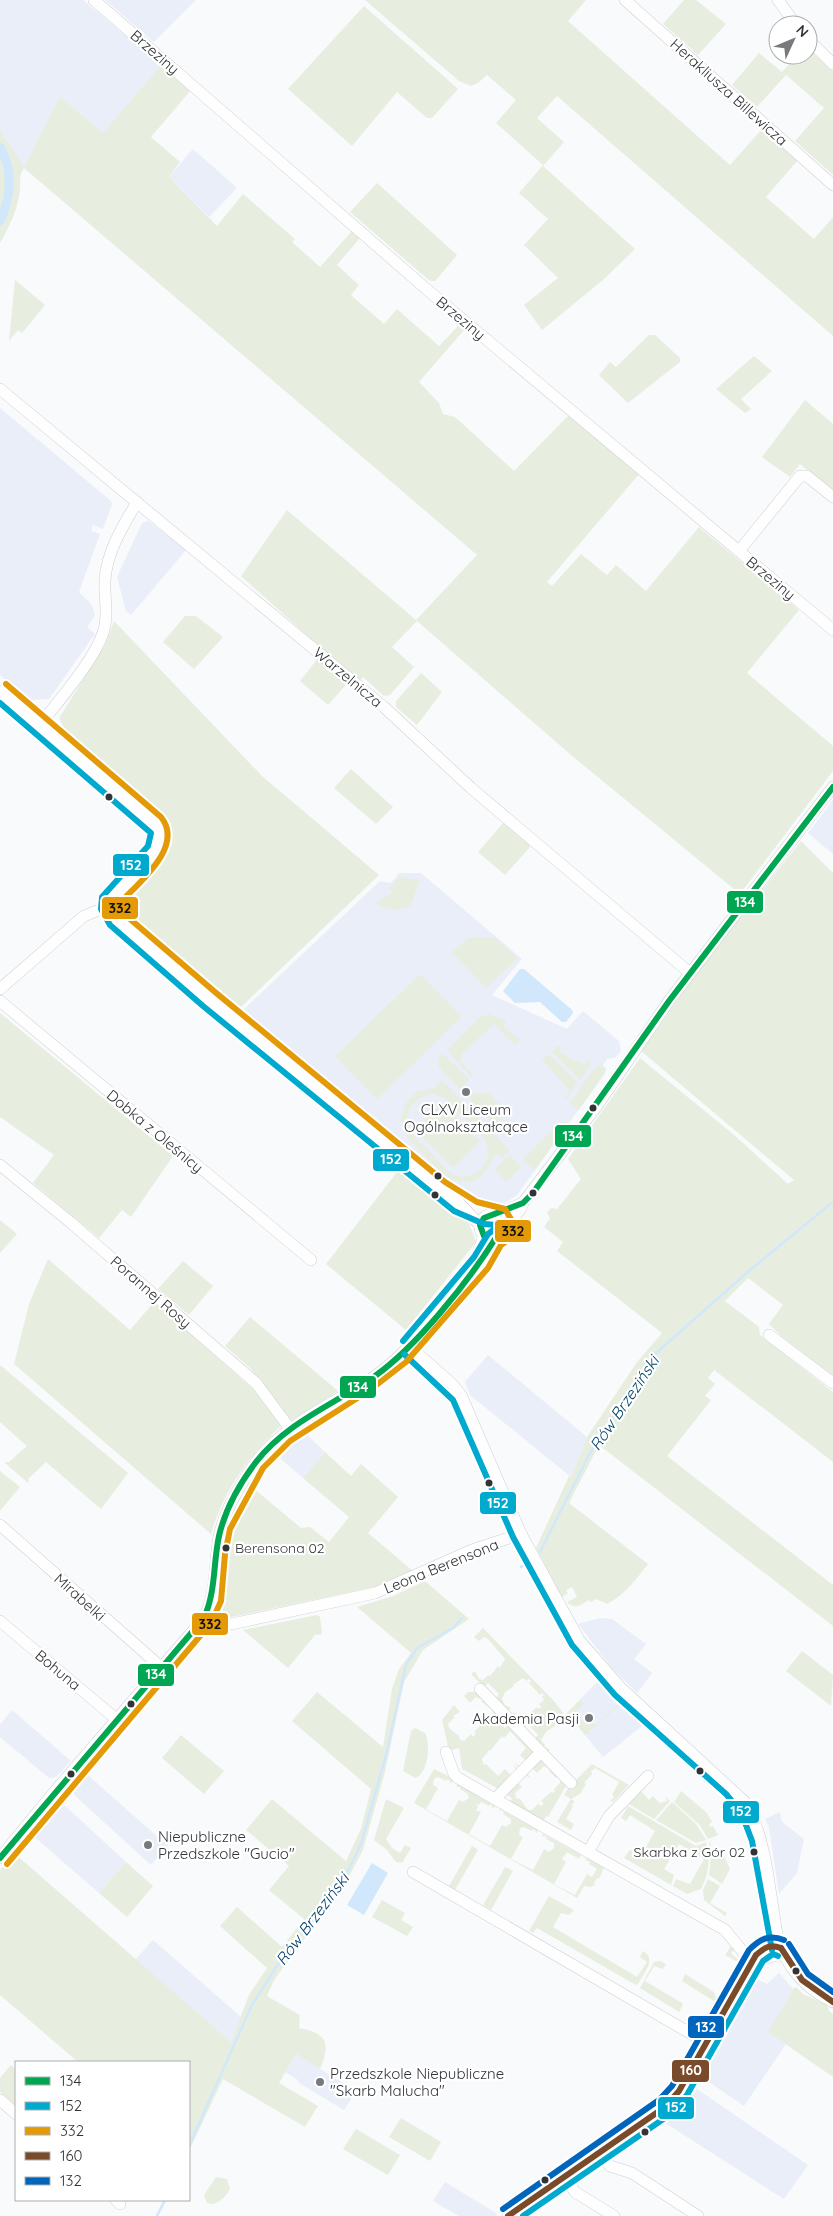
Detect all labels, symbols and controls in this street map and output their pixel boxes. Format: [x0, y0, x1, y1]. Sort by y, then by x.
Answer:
north arrow [768, 15, 818, 65]
text: N [792, 21, 812, 41]
street label: Brzeziny [127, 26, 183, 78]
street label: Herakliusza Billewicza [666, 34, 792, 150]
street label: Brzeziny [432, 292, 490, 344]
street label: Brzeziny [742, 552, 800, 604]
street label: Warzelnicza [310, 643, 386, 711]
unlabelled marker [104, 792, 114, 802]
line badge: 152 [112, 853, 150, 877]
text: 152 [120, 856, 142, 874]
line badge: 134 [726, 890, 764, 914]
text: 134 [734, 893, 756, 911]
line badge: 332 [101, 896, 139, 920]
text: 332 [108, 899, 132, 917]
street label: Dobka z Oleśnicy [103, 1085, 207, 1177]
marker: CLXV Liceum Ogólnokształcące [460, 1086, 472, 1098]
place label: CLXV Liceum Ogólnokształcące [404, 1100, 528, 1136]
unlabelled marker [588, 1103, 598, 1113]
line badge: 134 [554, 1124, 592, 1148]
text: 134 [562, 1127, 584, 1145]
line badge: 152 [372, 1148, 410, 1172]
text: 152 [380, 1150, 402, 1168]
unlabelled marker [433, 1171, 443, 1181]
unlabelled marker [528, 1188, 538, 1198]
unlabelled marker [430, 1190, 440, 1200]
line badge: 332 [494, 1219, 532, 1243]
text: 332 [501, 1222, 525, 1240]
street label: Porannej Rosy [107, 1252, 195, 1332]
water label: Rów Brzeziński [585, 1351, 664, 1454]
line badge: 134 [339, 1375, 377, 1399]
text: 134 [347, 1378, 369, 1396]
unlabelled marker [484, 1478, 494, 1488]
line badge: 152 [479, 1491, 517, 1515]
text: 152 [487, 1494, 509, 1512]
street label: Leona Berensona [381, 1534, 501, 1598]
place label: Berensona 02 [235, 1539, 325, 1557]
marker: Berensona 02 [221, 1543, 231, 1553]
street label: Mirabelki [50, 1569, 110, 1625]
line badge: 332 [191, 1612, 229, 1636]
text: 332 [198, 1615, 222, 1633]
street label: Bohuna [31, 1645, 85, 1695]
line badge: 134 [137, 1663, 175, 1687]
text: 134 [145, 1665, 167, 1683]
unlabelled marker [126, 1699, 136, 1709]
place label: Akademia Pasji [472, 1709, 579, 1728]
marker: Akademia Pasji [583, 1712, 595, 1724]
unlabelled marker [695, 1766, 705, 1776]
unlabelled marker [66, 1769, 76, 1779]
line badge: 152 [722, 1800, 760, 1824]
text: 152 [730, 1802, 752, 1820]
place label: Niepubliczne Przedszkole "Gucio" [158, 1827, 295, 1863]
marker: Niepubliczne Przedszkole "Gucio" [142, 1839, 154, 1851]
place label: Skarbka z Gór 02 [634, 1843, 745, 1861]
marker: Skarbka z Gór 02 [749, 1847, 759, 1857]
water label: Rów Brzeziński [271, 1868, 354, 1969]
unlabelled marker [791, 1966, 801, 1976]
line badge: 132 [687, 2015, 725, 2039]
text: 132 [696, 2018, 716, 2036]
line badge: 160 [671, 2059, 710, 2083]
legend [15, 2061, 190, 2201]
text: 160 [680, 2061, 702, 2079]
place label: Przedszkole Niepubliczne "Skarb Malucha" [330, 2064, 504, 2100]
text: 134 [60, 2071, 81, 2090]
marker: Przedszkole Niepubliczne "Skarb Malucha" [314, 2076, 326, 2088]
text: 152 [60, 2096, 82, 2115]
line badge: 152 [657, 2096, 695, 2120]
text: 152 [665, 2098, 687, 2116]
text: 332 [60, 2121, 84, 2140]
unlabelled marker [640, 2127, 650, 2137]
text: 160 [60, 2146, 83, 2165]
text: 132 [60, 2171, 82, 2190]
unlabelled marker [540, 2175, 550, 2185]

